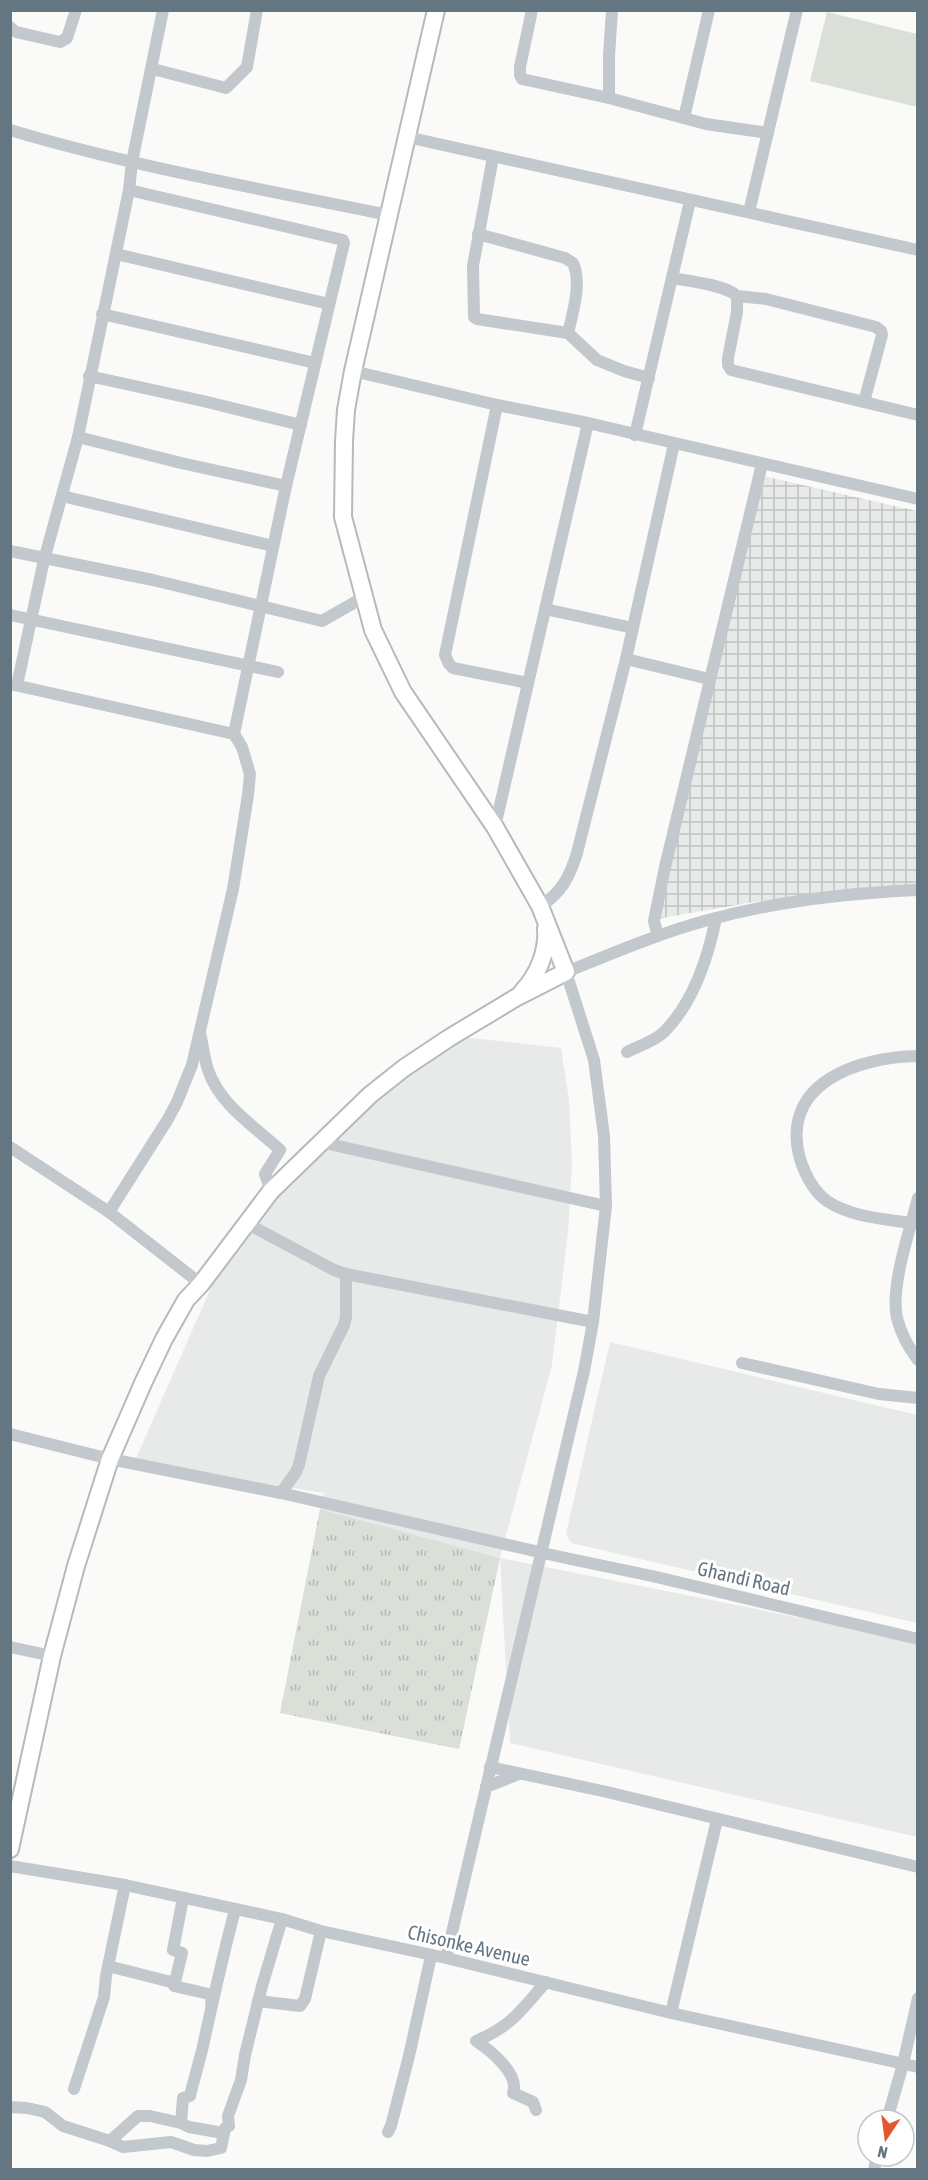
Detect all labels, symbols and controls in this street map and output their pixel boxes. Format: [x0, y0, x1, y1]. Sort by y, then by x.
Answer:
street label: Ghandi Road [695, 1556, 793, 1600]
street label: Chisonke Avenue [405, 1920, 533, 1970]
north arrow [856, 2108, 916, 2168]
text: N [876, 2143, 889, 2162]

